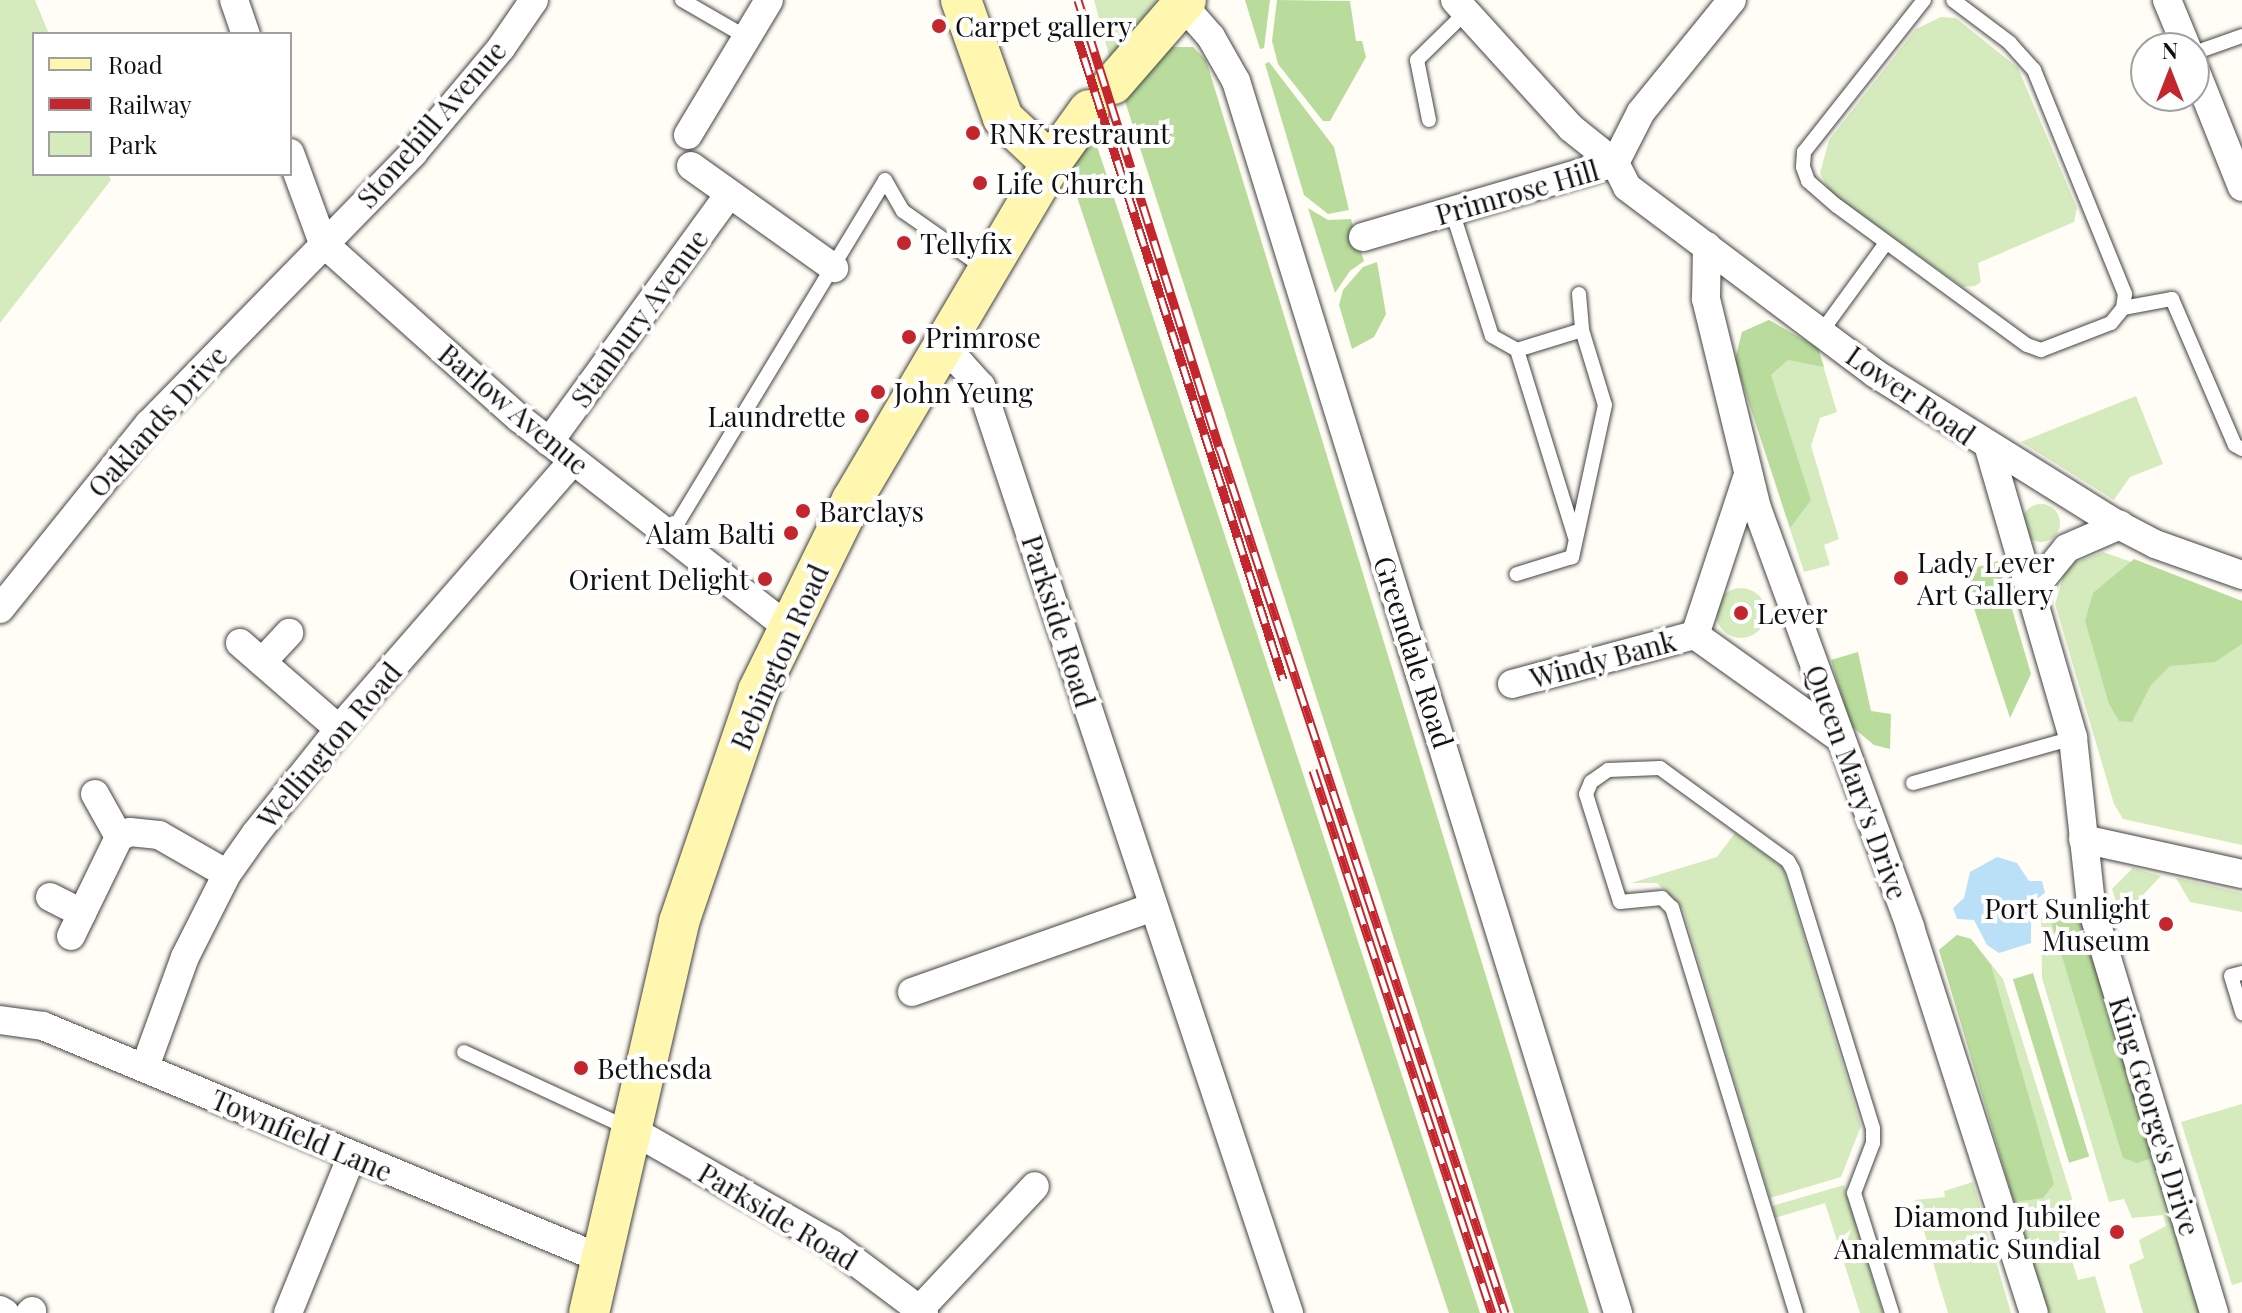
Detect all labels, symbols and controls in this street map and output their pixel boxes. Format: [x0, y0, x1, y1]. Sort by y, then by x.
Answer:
place label: Carpet gallery [955, 9, 1133, 43]
marker: Carpet gallery [930, 17, 948, 35]
legend [32, 32, 292, 176]
north arrow [2130, 32, 2210, 112]
street label: Stonehill Avenue [349, 33, 513, 215]
text: N [2162, 35, 2178, 65]
text: Road [108, 48, 163, 80]
text: Railway [108, 88, 192, 120]
place label: RNK restraunt [989, 116, 1170, 150]
marker: RNK restraunt [964, 124, 982, 142]
text: Park [108, 128, 157, 160]
street label: Primrose Hill [1432, 153, 1602, 231]
place label: Life Church [996, 166, 1145, 200]
marker: Life Church [971, 174, 989, 192]
street label: Stanbury Avenue [563, 222, 715, 414]
place label: Tellyfix [920, 226, 1012, 260]
marker: Tellyfix [895, 234, 913, 252]
place label: Primrose [925, 320, 1041, 354]
marker: Primrose [900, 328, 918, 346]
street label: Barlow Avenue [432, 336, 596, 482]
street label: Oaklands Drive [80, 338, 234, 504]
street label: Lower Road [1840, 338, 1982, 452]
place label: John Yeung [894, 375, 1034, 409]
marker: John Yeung [869, 383, 887, 401]
place label: Laundrette [707, 399, 846, 433]
marker: Laundrette [853, 407, 871, 425]
place label: Barclays [819, 494, 924, 528]
marker: Barclays [794, 502, 812, 520]
place label: Alam Balti [646, 516, 775, 550]
marker: Alam Balti [782, 524, 800, 542]
street label: Parkside Road [1015, 531, 1103, 711]
place label: Lady Lever Art Gallery [1917, 545, 2055, 611]
street label: Greendale Road [1367, 552, 1461, 752]
street label: Bebington Road [723, 559, 835, 755]
place label: Orient Delight [568, 562, 749, 596]
marker: Lady Lever Art Gallery [1892, 569, 1910, 587]
marker: Orient Delight [756, 570, 774, 588]
place label: Lever [1757, 596, 1828, 630]
marker: Lever [1732, 604, 1750, 622]
street label: Windy Bank [1526, 623, 1680, 695]
street label: Wellington Road [250, 655, 408, 835]
street label: Queen Mary's Drive [1799, 660, 1915, 904]
place label: Port Sunlight Museum [1984, 891, 2150, 957]
marker: Port Sunlight Museum [2157, 915, 2175, 933]
street label: King George's Drive [2103, 992, 2207, 1240]
place label: Bethesda [597, 1051, 712, 1085]
marker: Bethesda [572, 1059, 590, 1077]
street label: Townfield Lane [206, 1082, 398, 1188]
street label: Parkside Road [693, 1155, 863, 1277]
place label: Diamond Jubilee Analemmatic Sundial [1834, 1199, 2101, 1265]
marker: Diamond Jubilee Analemmatic Sundial [2108, 1223, 2126, 1241]

